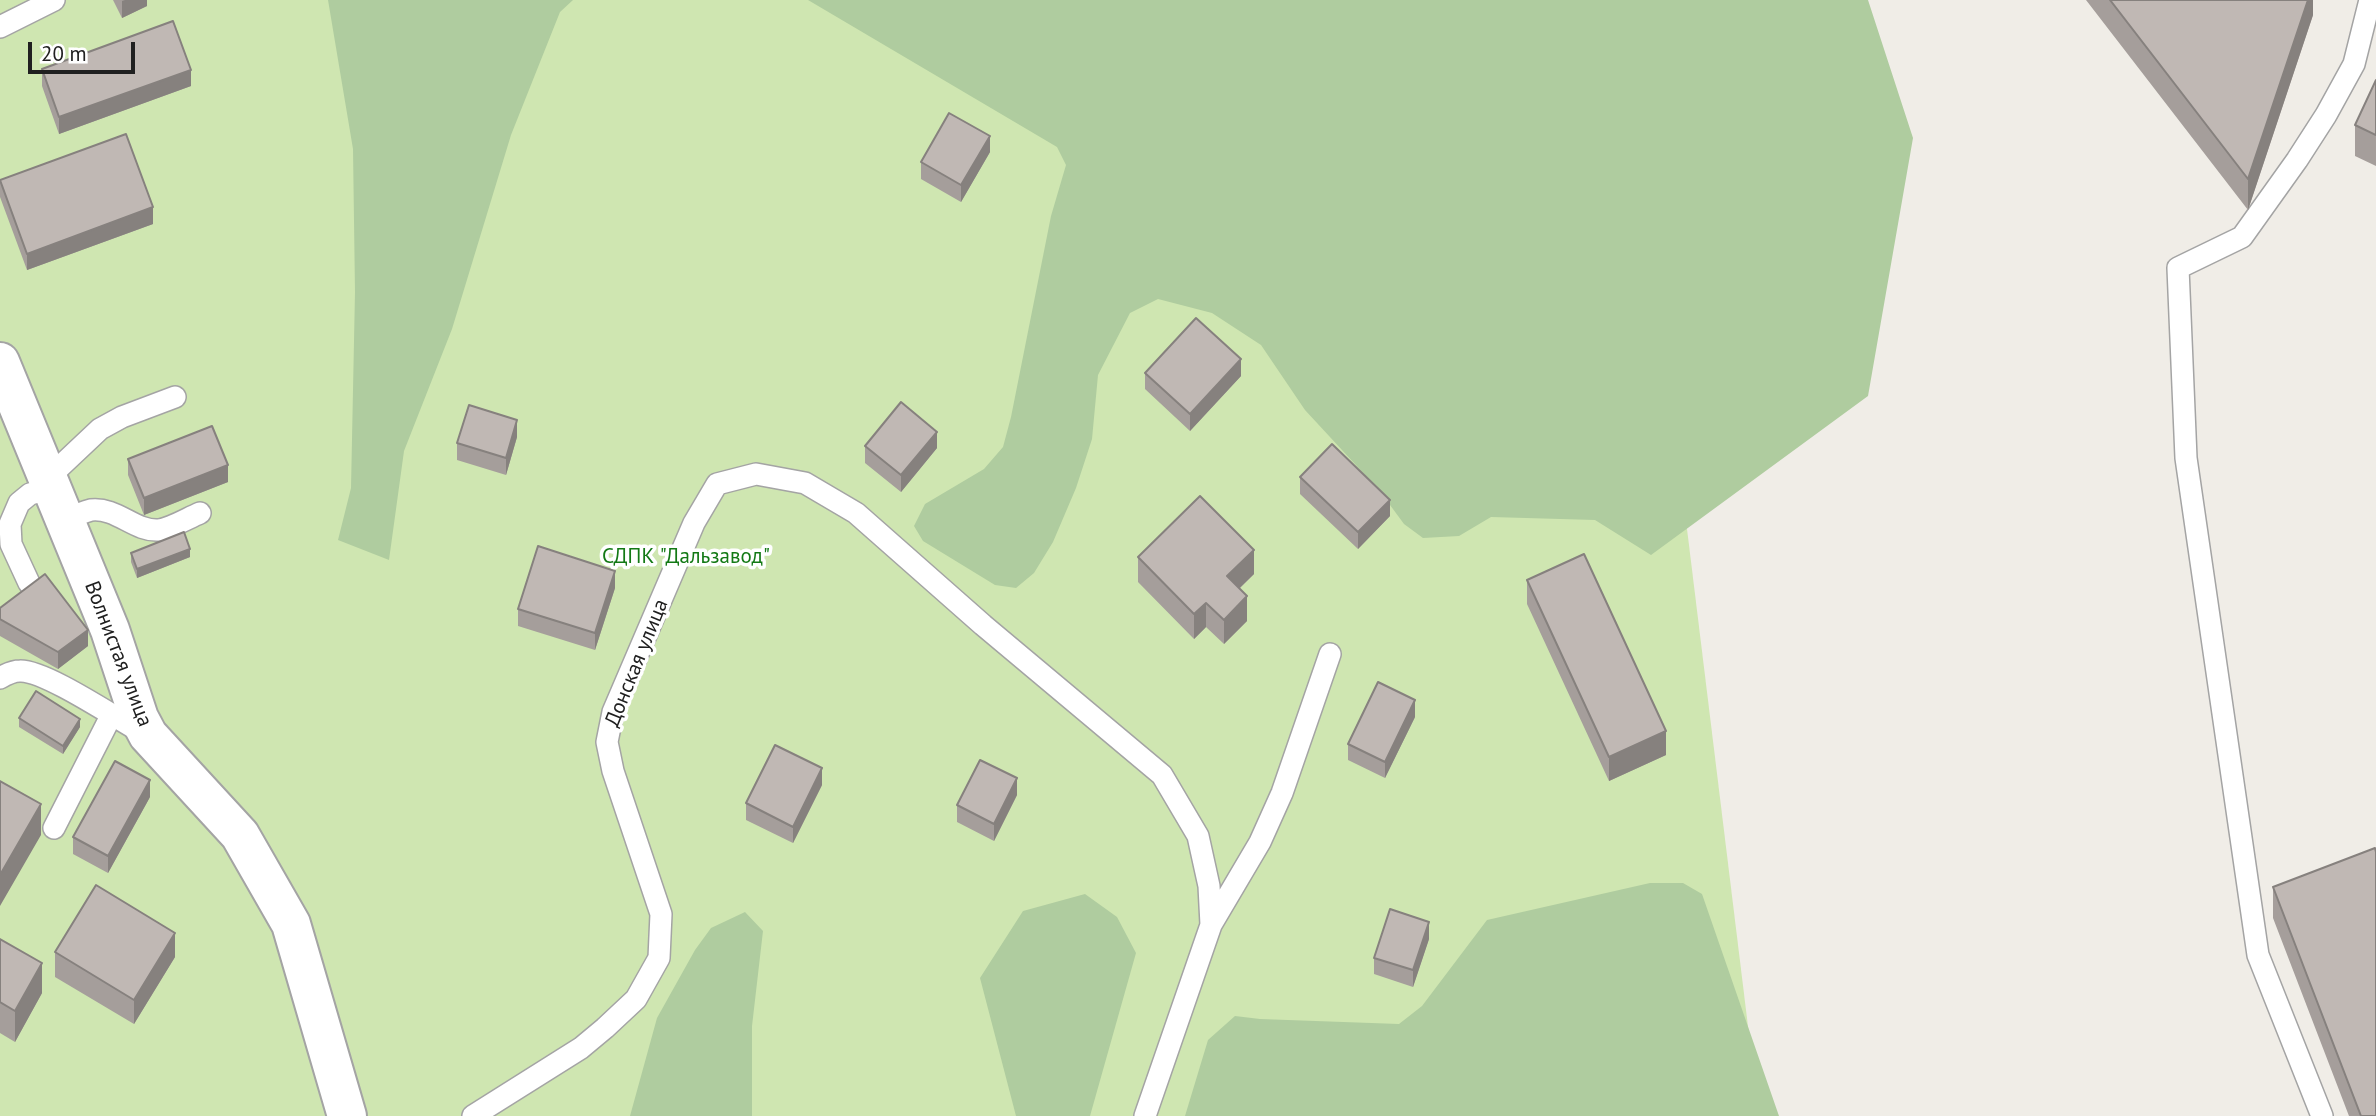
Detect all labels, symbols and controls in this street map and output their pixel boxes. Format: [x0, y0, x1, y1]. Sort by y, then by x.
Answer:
scale bar [32, 28, 138, 72]
text: 20 m [41, 40, 87, 67]
park label: СДПК "Дальзавод" [602, 544, 770, 570]
street label: Волнистая улица [79, 578, 157, 730]
street label: Донская улица [600, 596, 674, 730]

